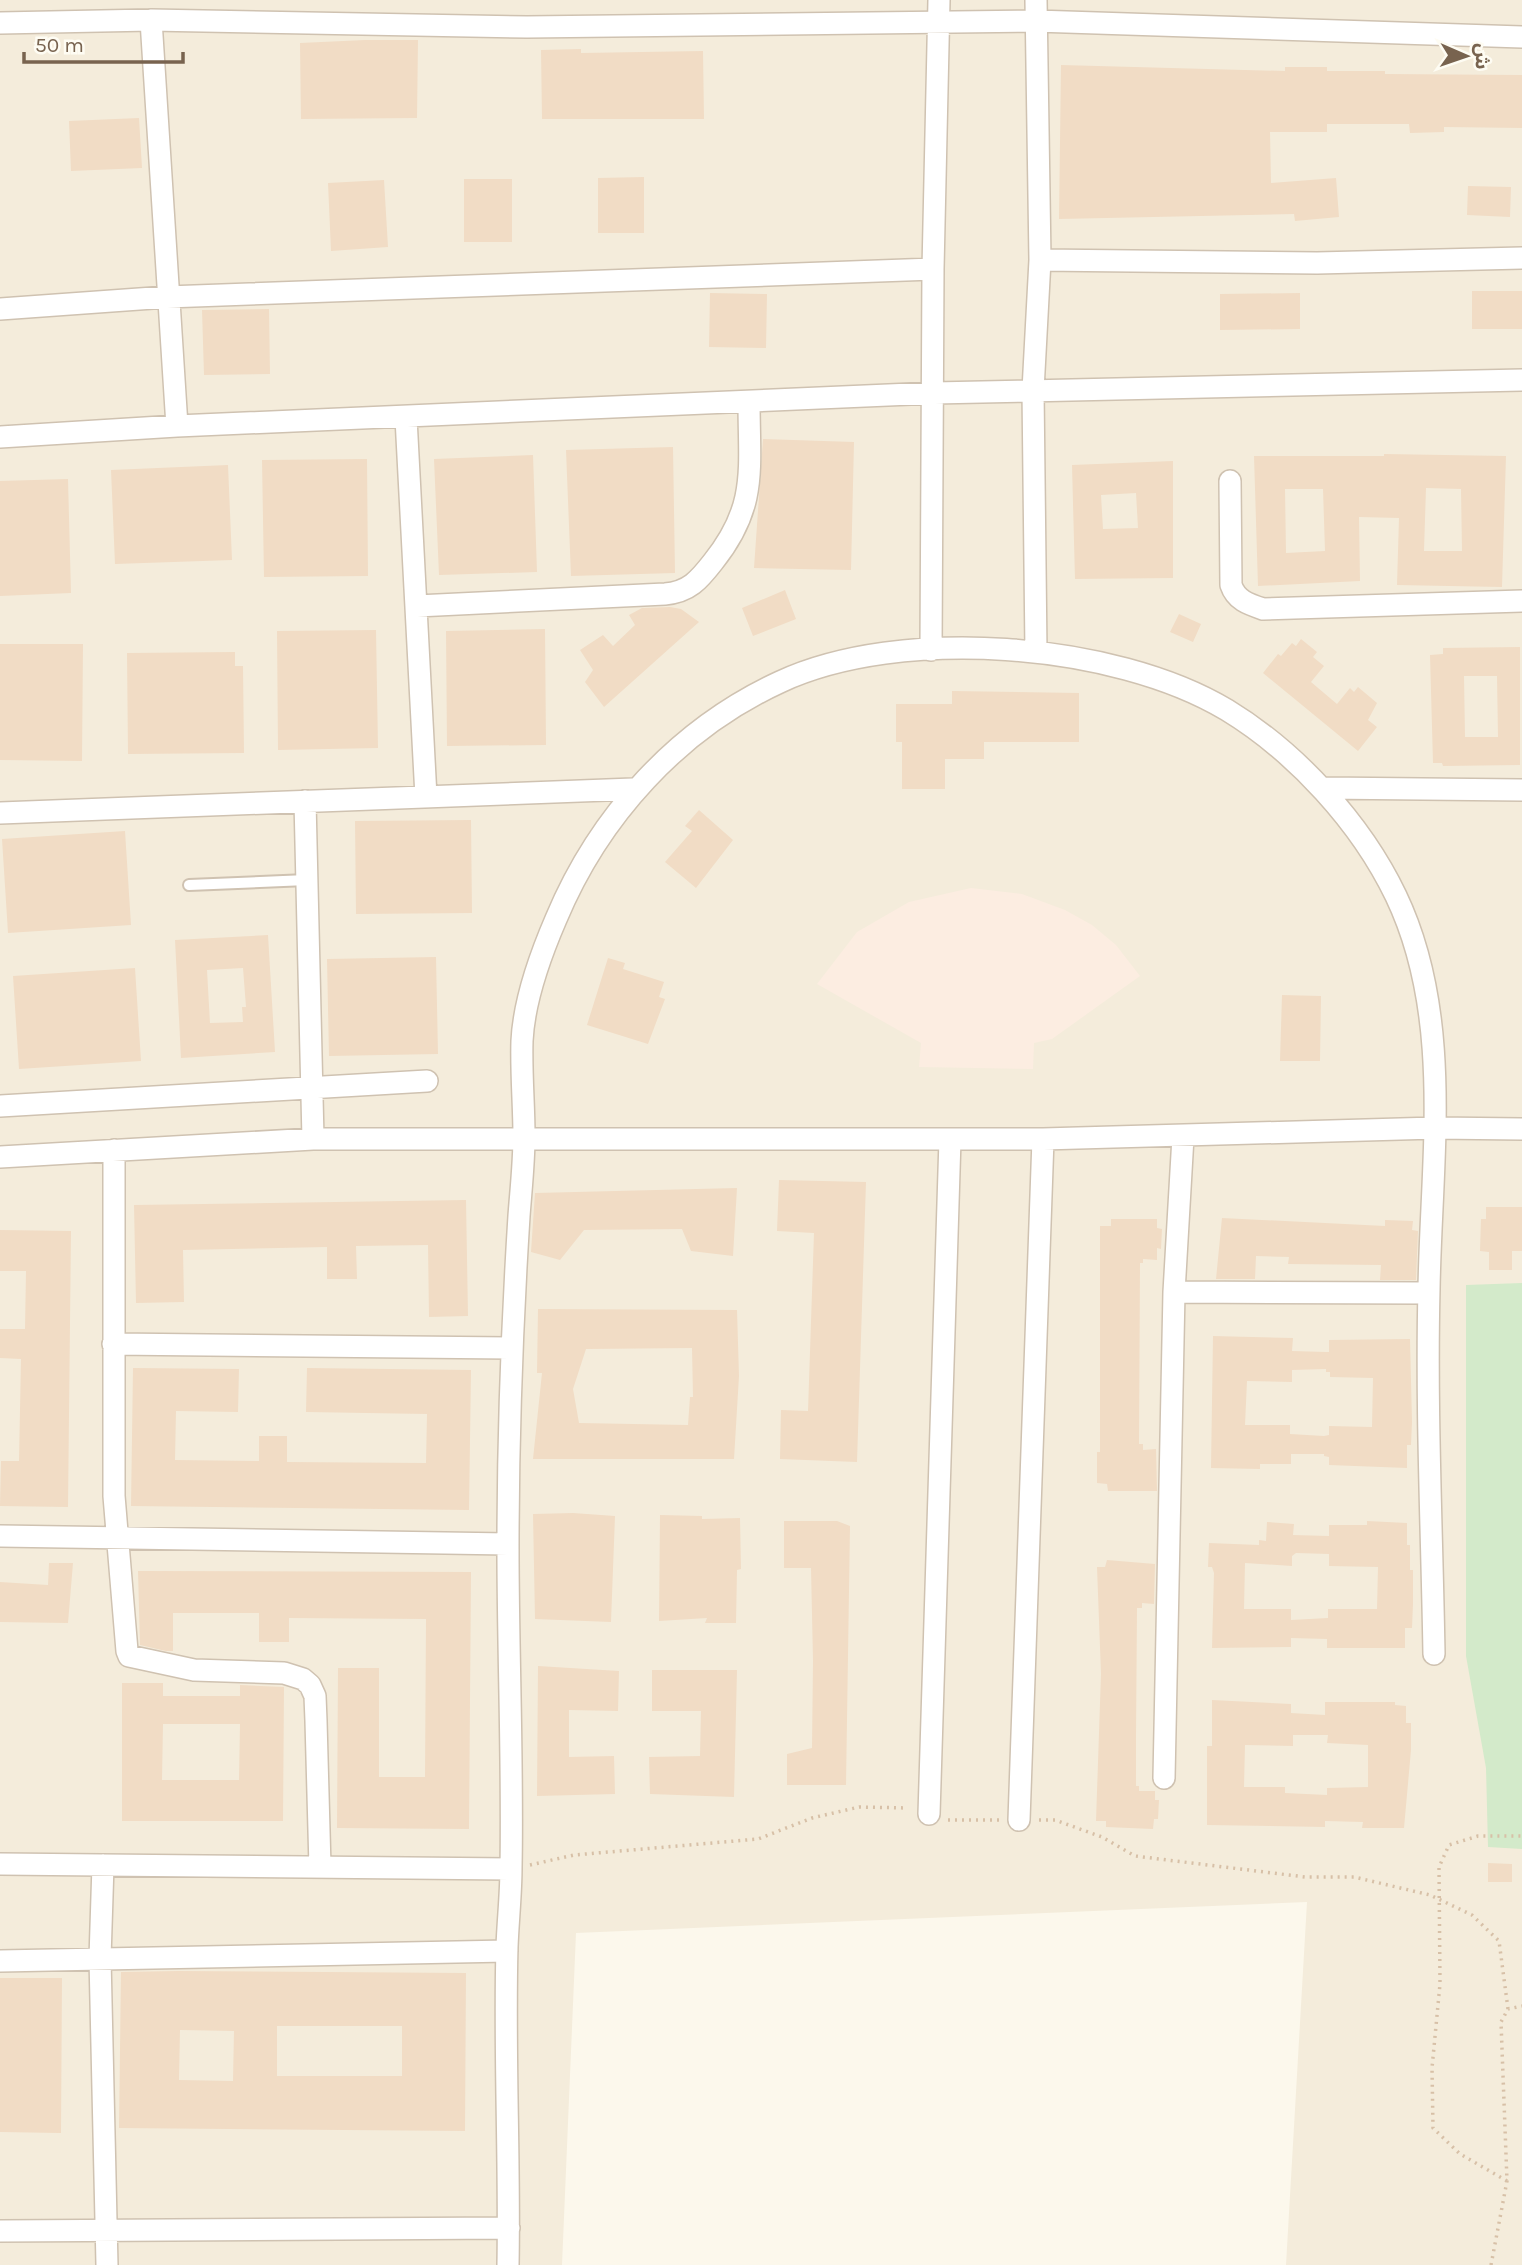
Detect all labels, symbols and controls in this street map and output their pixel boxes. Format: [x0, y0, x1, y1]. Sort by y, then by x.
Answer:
scale bar [24, 21, 184, 65]
north arrow [1431, 21, 1501, 91]
text: 50 m [35, 33, 84, 57]
text: ش [1471, 43, 1493, 70]

